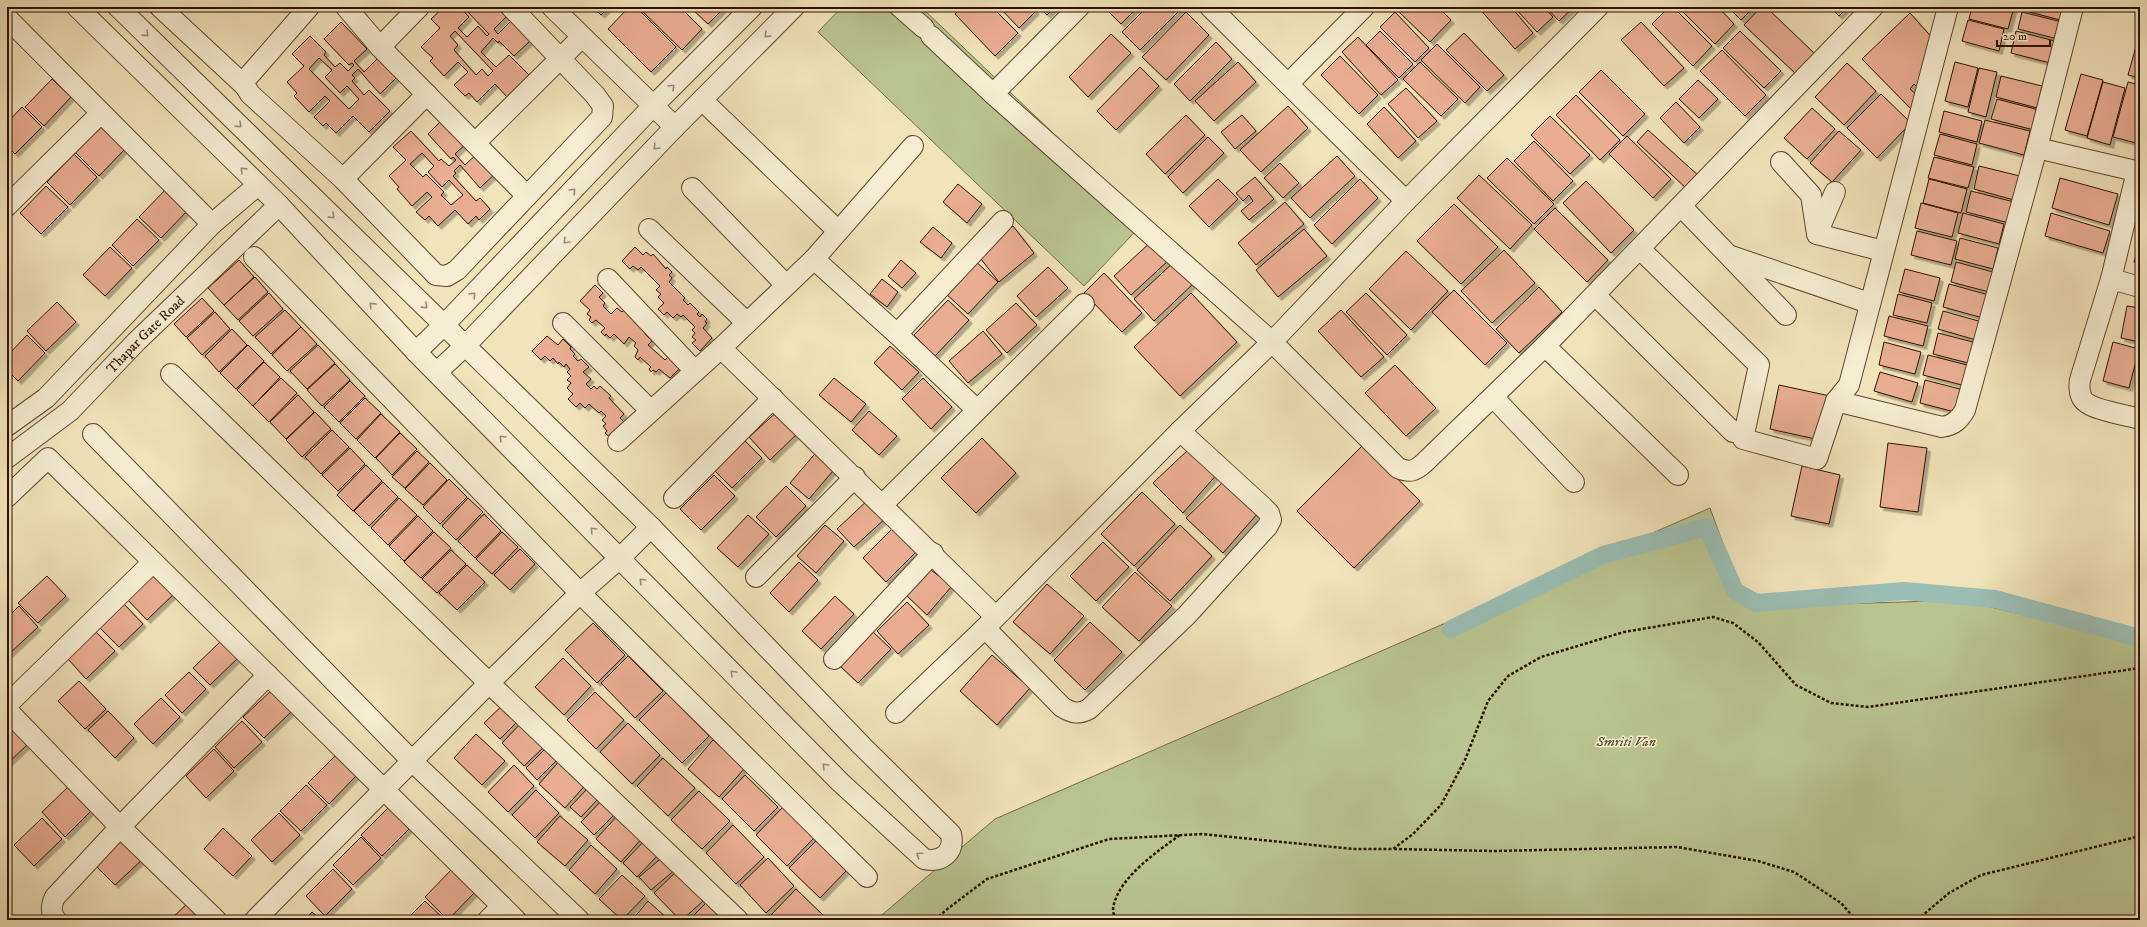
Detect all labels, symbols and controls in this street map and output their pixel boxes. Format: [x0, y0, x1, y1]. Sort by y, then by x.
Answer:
scale bar [1997, 22, 2050, 48]
one-way arrow [141, 29, 149, 37]
text: 20 m [2003, 29, 2027, 44]
one-way arrow [764, 30, 772, 38]
one-way arrow [667, 84, 675, 92]
one-way arrow [234, 120, 242, 128]
one-way arrow [653, 142, 660, 150]
one-way arrow [240, 167, 248, 175]
one-way arrow [568, 188, 575, 196]
one-way arrow [327, 211, 335, 219]
one-way arrow [563, 236, 571, 244]
street label: Thapar Gate Road [103, 292, 189, 378]
one-way arrow [468, 292, 476, 300]
one-way arrow [369, 302, 376, 310]
one-way arrow [420, 302, 428, 309]
one-way arrow [499, 435, 507, 443]
one-way arrow [590, 527, 598, 535]
one-way arrow [639, 578, 647, 586]
one-way arrow [731, 670, 738, 678]
park label: Smriti Van [1595, 733, 1656, 751]
one-way arrow [822, 763, 830, 771]
one-way arrow [917, 853, 924, 860]

